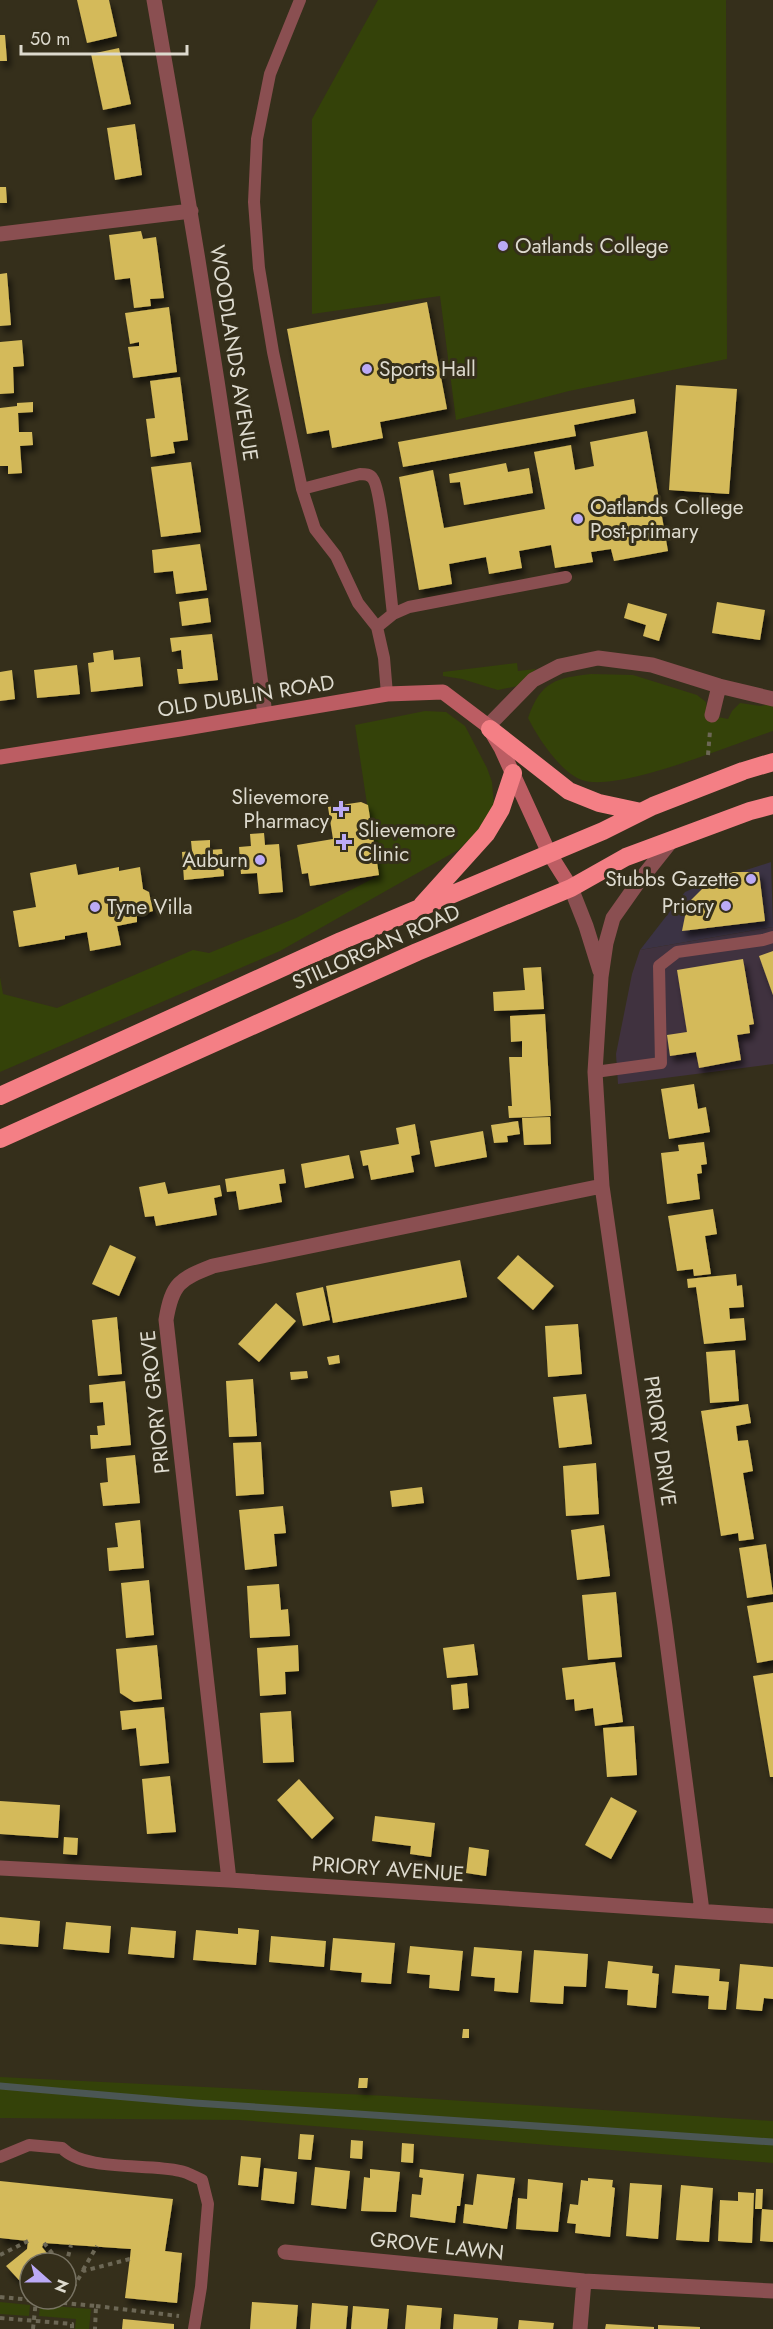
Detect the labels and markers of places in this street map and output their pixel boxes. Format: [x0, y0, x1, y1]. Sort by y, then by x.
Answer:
place label: Oatlands College [515, 231, 669, 261]
marker: Oatlands College [496, 239, 510, 253]
place label: Sports Hall [379, 354, 476, 384]
marker: Sports Hall [360, 362, 374, 376]
place label: Oatlands College Post-primary [590, 492, 744, 546]
marker: Oatlands College Post-primary [571, 512, 585, 526]
place label: Slievemore Pharmacy [231, 782, 330, 836]
marker: Slievemore Pharmacy [334, 802, 348, 816]
place label: Slievemore Clinic [358, 815, 456, 869]
marker: Slievemore Clinic [335, 833, 353, 851]
place label: Auburn [182, 845, 248, 875]
marker: Auburn [253, 853, 267, 867]
place label: Stubbs Gazette [605, 864, 739, 894]
marker: Stubbs Gazette [744, 872, 758, 886]
place label: Priory [662, 891, 715, 921]
place label: Tyne Villa [107, 892, 193, 922]
marker: Priory [719, 899, 733, 913]
marker: Tyne Villa [88, 900, 102, 914]

